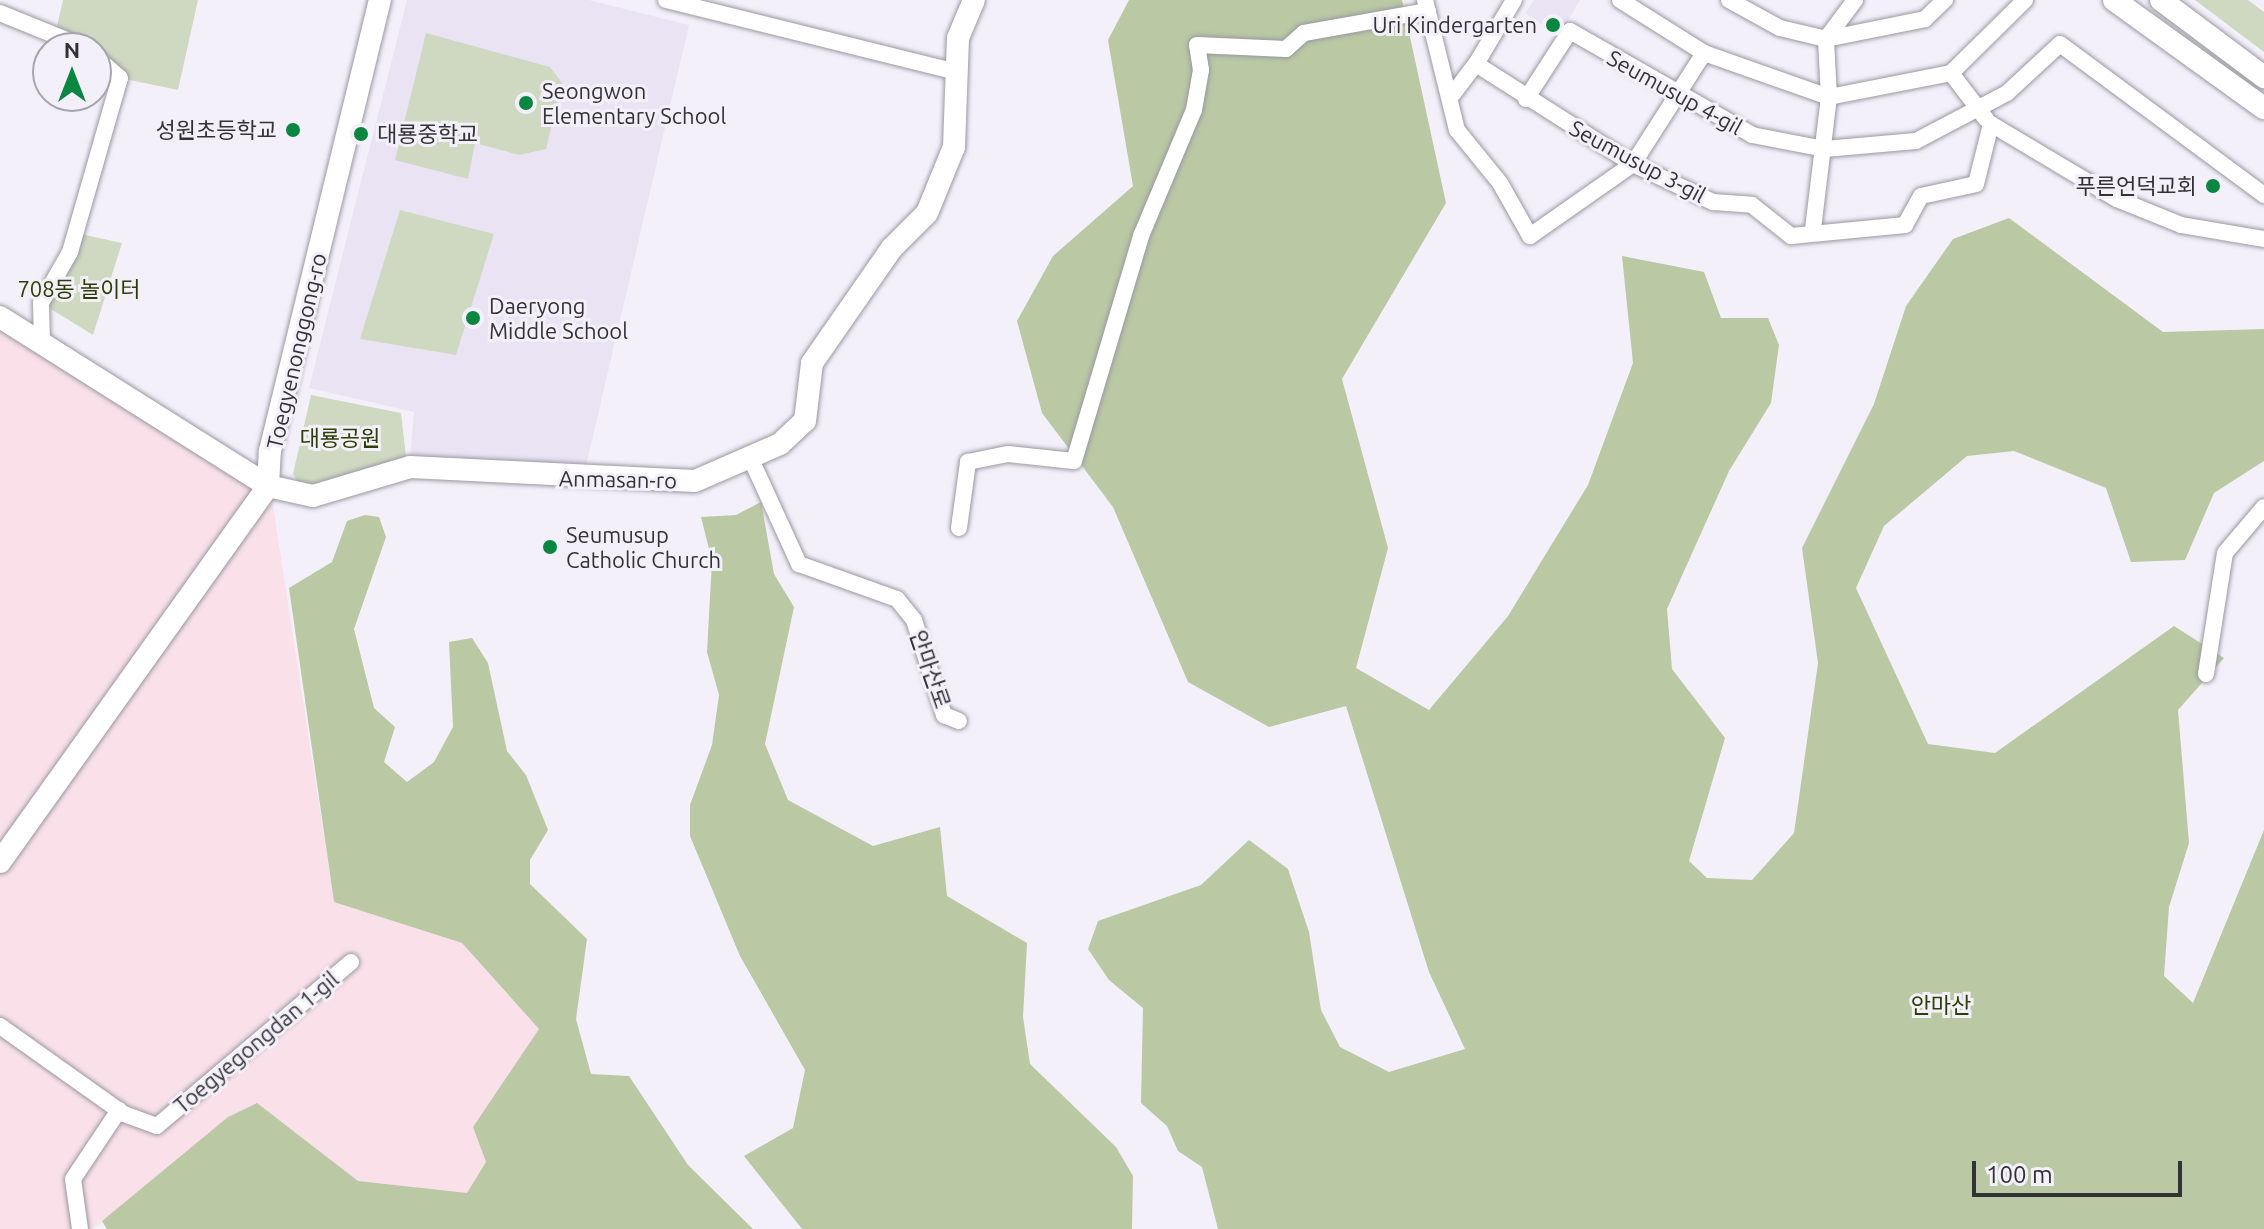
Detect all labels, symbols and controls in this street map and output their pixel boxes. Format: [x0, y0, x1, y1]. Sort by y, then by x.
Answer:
place label: Uri Kindergarten [1373, 12, 1537, 38]
marker: Uri Kindergarten [1544, 16, 1562, 34]
north arrow [32, 32, 112, 112]
text: N [64, 37, 80, 62]
street label: Seumusup 4-gil [1603, 44, 1747, 140]
place label: Seongwon Elementary School [542, 77, 726, 128]
marker: Seongwon Elementary School [517, 94, 535, 112]
street label: Seumusup 3-gil [1565, 114, 1711, 208]
place label: 성원초등학교 [156, 117, 277, 143]
marker: 성원초등학교 [284, 121, 302, 139]
place label: 대룡중학교 [377, 121, 478, 147]
marker: 대룡중학교 [352, 125, 370, 143]
place label: 푸른언덕교회 [2076, 173, 2197, 199]
marker: 푸른언덕교회 [2204, 177, 2222, 195]
street label: Toegyenonggong-ro [261, 250, 331, 452]
park label: 708동 놀이터 [17, 276, 141, 302]
place label: Daeryong Middle School [489, 292, 628, 344]
marker: Daeryong Middle School [464, 309, 482, 327]
park label: 대룡공원 [300, 425, 380, 451]
street label: Anmasan-ro [559, 465, 677, 493]
place label: Seumusup Catholic Church [566, 521, 721, 572]
marker: Seumusup Catholic Church [541, 538, 559, 556]
street label: 안마산로 [905, 626, 957, 712]
street label: Toegyegongdan 1-gil [168, 966, 344, 1118]
park label: 안마산 [1911, 992, 1971, 1018]
scale bar [1976, 1145, 2186, 1195]
text: 100 m [1986, 1161, 2053, 1188]

